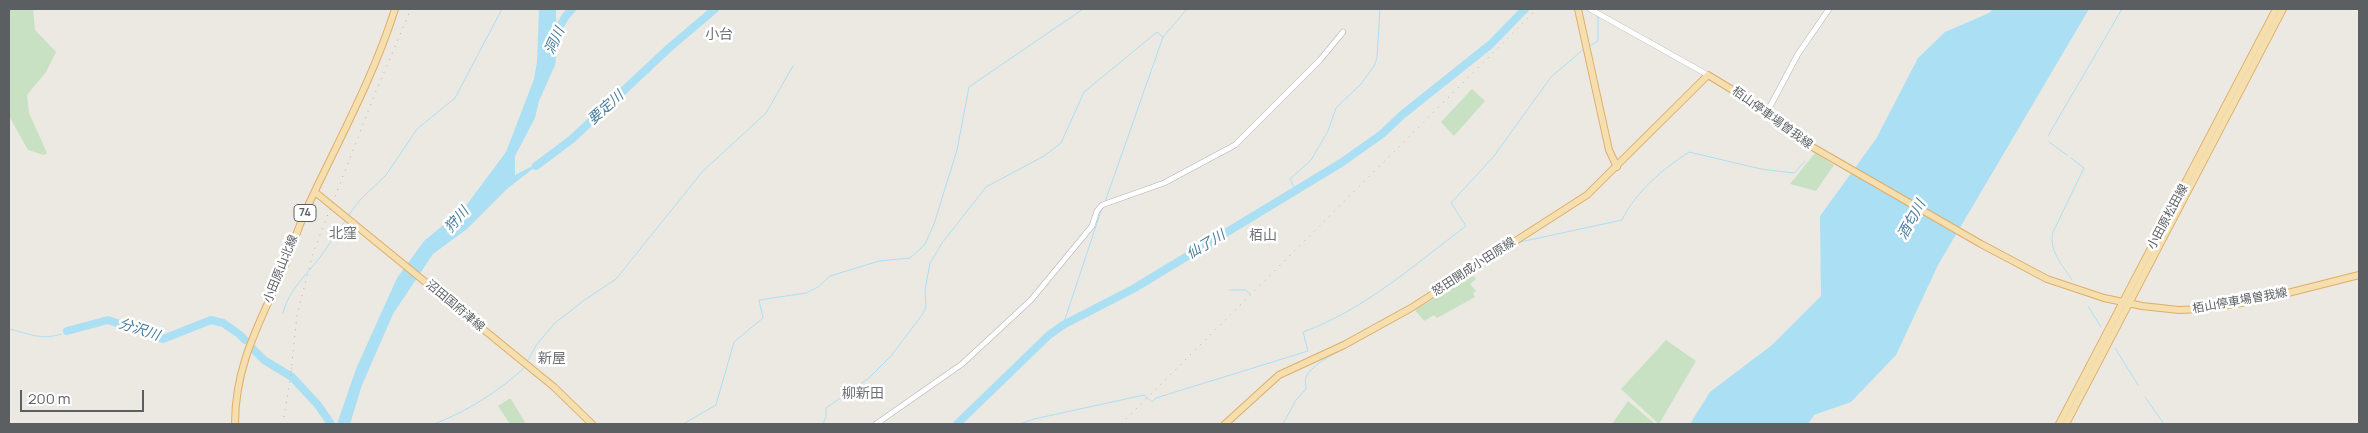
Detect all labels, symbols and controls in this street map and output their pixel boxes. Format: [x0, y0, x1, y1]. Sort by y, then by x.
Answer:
water label: 洞川 [541, 25, 569, 57]
district label: 小台 [705, 27, 733, 43]
street label: 栢山停車場曽我線 [1729, 84, 1815, 152]
water label: 要定川 [585, 88, 627, 128]
street label: 小田原松田線 [2145, 182, 2191, 252]
water label: 酒匂川 [1894, 198, 1930, 242]
road number: 74 [294, 204, 316, 222]
water label: 狩川 [441, 204, 473, 236]
district label: 北窪 [329, 226, 357, 242]
water label: 仙了川 [1184, 227, 1228, 263]
district label: 栢山 [1249, 228, 1277, 244]
street label: 小田原山北線 [261, 233, 301, 305]
street label: 怒田開成小田原線 [1430, 235, 1518, 299]
street label: 沼田国府津線 [423, 277, 487, 335]
street label: 栢山停車場曽我線 [2191, 286, 2289, 316]
water label: 分沢川 [116, 316, 162, 344]
district label: 新屋 [538, 351, 566, 367]
scale bar [22, 380, 146, 412]
district label: 柳新田 [842, 386, 884, 402]
text: 200 m [28, 388, 71, 409]

